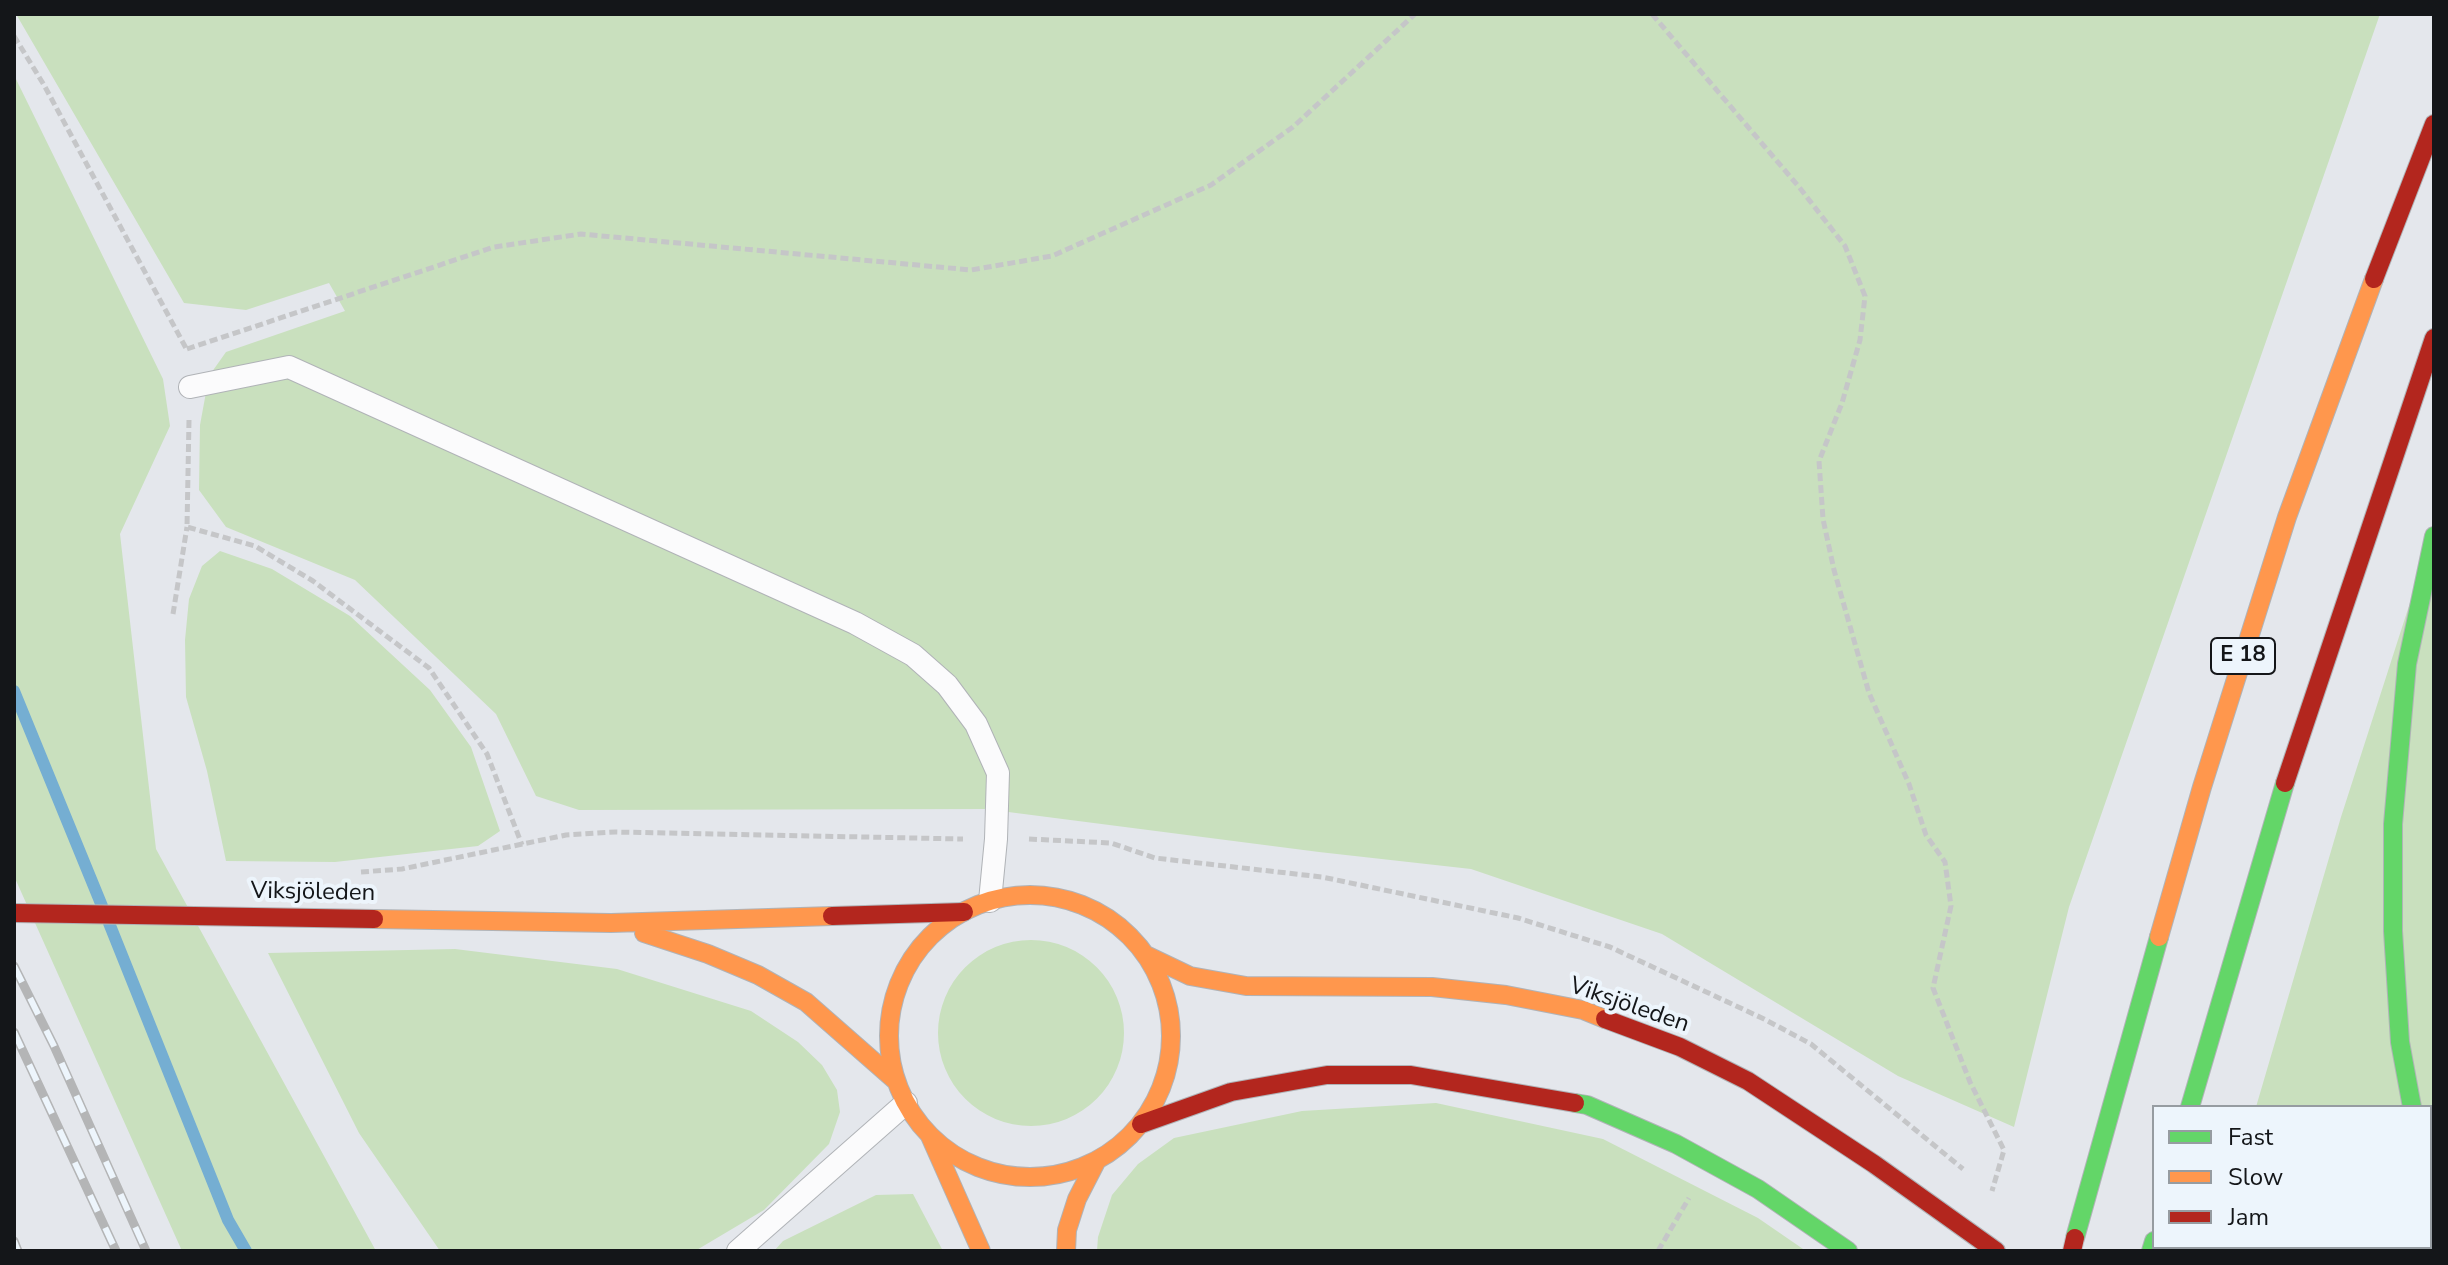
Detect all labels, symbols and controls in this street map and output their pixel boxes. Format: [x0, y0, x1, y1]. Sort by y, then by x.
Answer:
road number: E 18 [2211, 638, 2275, 674]
street label: Viksjöleden [250, 878, 376, 908]
street label: Viksjöleden [1565, 972, 1693, 1040]
legend [2152, 1105, 2432, 1249]
text: Fast [2228, 1121, 2273, 1153]
text: Slow [2228, 1161, 2283, 1193]
text: Jam [2228, 1201, 2269, 1233]

